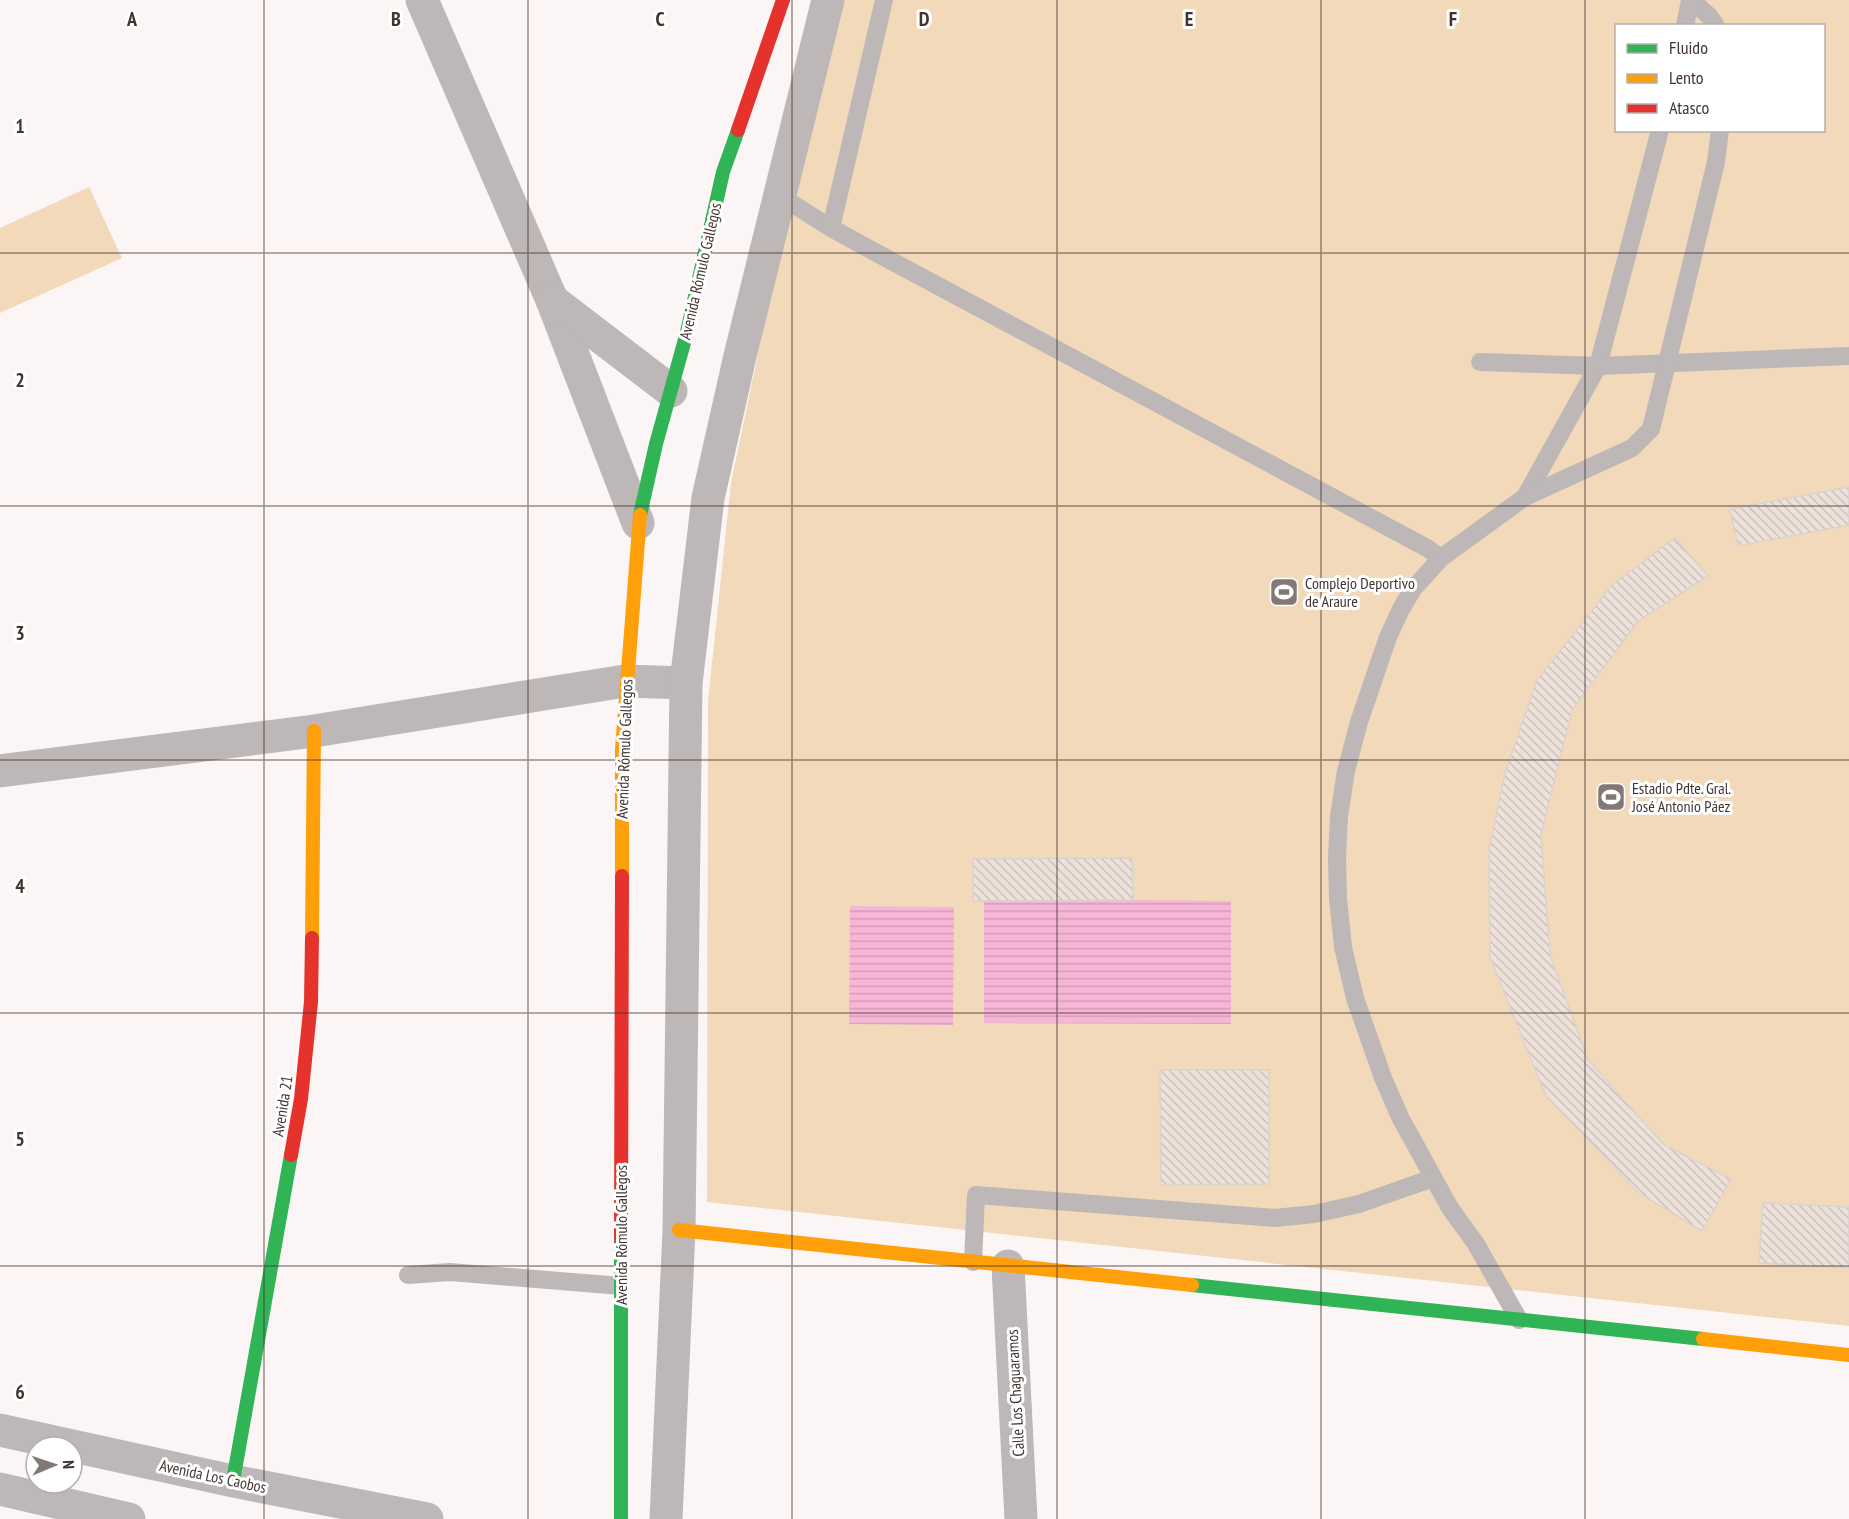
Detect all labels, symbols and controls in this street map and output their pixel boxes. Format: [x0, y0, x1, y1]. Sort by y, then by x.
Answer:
text: A [126, 6, 138, 32]
text: B [391, 6, 401, 32]
text: C [655, 6, 665, 32]
text: D [919, 6, 930, 32]
text: E [1185, 6, 1193, 32]
text: F [1449, 6, 1457, 32]
legend [1615, 24, 1825, 132]
text: Fluido [1669, 36, 1708, 59]
text: Lento [1669, 66, 1704, 89]
text: Atasco [1669, 96, 1710, 119]
text: 1 [15, 113, 25, 139]
street label: Avenida Rómulo Gallegos [675, 201, 725, 341]
text: 2 [15, 367, 25, 393]
place label: Complejo Deportivo de Araure [1305, 573, 1415, 611]
sports icon: Complejo Deportivo de Araure [1268, 576, 1300, 608]
text: 3 [15, 620, 25, 646]
street label: Avenida Rómulo Gallegos [612, 679, 636, 819]
place label: Estadio Pdte. Gral. José Antonio Páez [1631, 778, 1731, 816]
sports icon: Estadio Pdte. Gral. José Antonio Páez [1595, 781, 1627, 813]
text: 4 [15, 873, 25, 899]
street label: Avenida 21 [267, 1074, 297, 1138]
text: 5 [15, 1126, 25, 1152]
street label: Avenida Rómulo Gallegos [611, 1165, 631, 1305]
street label: Calle Los Chaguaramos [1002, 1329, 1028, 1457]
text: 6 [15, 1379, 25, 1405]
north arrow [24, 1435, 84, 1495]
street label: Avenida Los Caobos [158, 1455, 268, 1497]
text: N [59, 1460, 79, 1469]

